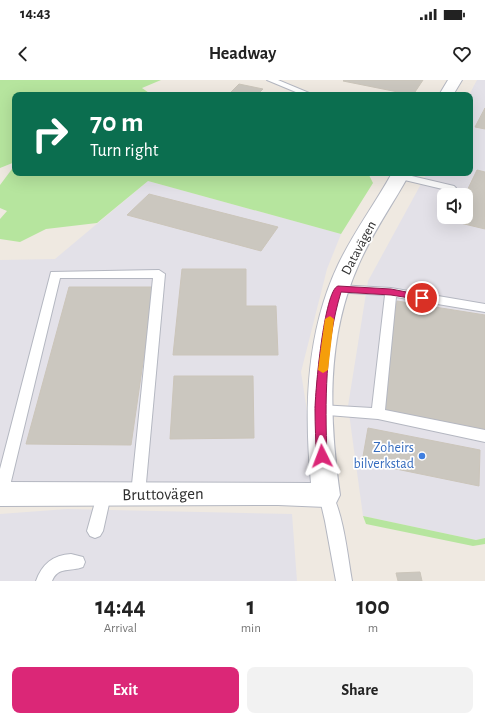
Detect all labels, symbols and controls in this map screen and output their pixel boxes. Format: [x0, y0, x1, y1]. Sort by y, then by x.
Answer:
text: 14:43 [20, 6, 50, 21]
icon: back [12, 43, 34, 65]
icon: heart [451, 43, 473, 65]
text: Headway [209, 45, 276, 63]
icon: right [24, 108, 76, 160]
text: 70 m [90, 109, 144, 137]
text: Turn right [90, 142, 159, 160]
map controls [437, 188, 473, 224]
button: sound [437, 188, 473, 224]
street label: Datavägen [339, 219, 379, 277]
pin [405, 281, 439, 315]
icon: arrive [411, 287, 433, 309]
position arrow [301, 435, 343, 477]
place label: Zoheirs bilverkstad [354, 441, 414, 471]
marker: Zoheirs bilverkstad [417, 451, 427, 461]
street label: Bruttovägen [122, 485, 204, 503]
text: 14:44 [95, 595, 146, 619]
text: 1 [247, 595, 255, 619]
text: 100 [356, 595, 390, 619]
text: Arrival [104, 622, 137, 635]
text: min [241, 622, 261, 635]
text: m [368, 622, 378, 635]
button: Exit [12, 667, 239, 713]
button: Share [247, 667, 473, 713]

